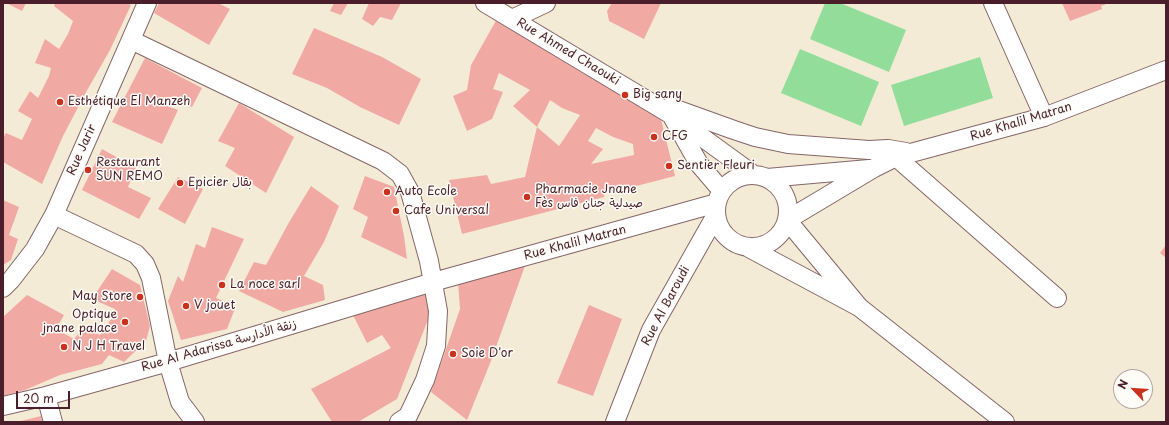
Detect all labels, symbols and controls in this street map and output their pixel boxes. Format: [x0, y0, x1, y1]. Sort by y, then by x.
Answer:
street label: Rue Ahmed Chaouki [514, 15, 622, 89]
place label: Big sany [633, 88, 682, 102]
marker: Big sany [620, 90, 630, 100]
place label: Esthétique El Manzeh [68, 95, 190, 109]
marker: Esthétique El Manzeh [55, 97, 65, 107]
street label: Rue Khalil Matran [969, 100, 1073, 144]
street label: Rue Jarir [64, 122, 100, 178]
place label: CFG [662, 130, 688, 144]
marker: CFG [649, 132, 659, 142]
place label: Restaurant SUN REMO [96, 156, 163, 184]
place label: Sentier Fleuri [677, 159, 755, 173]
marker: Sentier Fleuri [664, 161, 674, 171]
marker: Restaurant SUN REMO [83, 165, 93, 175]
place label: Epicier بقال [188, 176, 252, 190]
marker: Epicier بقال [175, 178, 185, 188]
place label: Pharmacie Jnane Fès صيدلية جنان فاس [535, 183, 643, 211]
place label: Auto Ecole [395, 185, 457, 199]
marker: Auto Ecole [382, 187, 392, 197]
marker: Pharmacie Jnane Fès صيدلية جنان فاس [522, 192, 532, 202]
place label: Cafe Universal [404, 204, 489, 218]
marker: Cafe Universal [391, 206, 401, 216]
street label: Rue Khalil Matran [522, 222, 628, 264]
street label: Rue Al Baroudi [639, 264, 693, 348]
place label: La noce sarl [230, 278, 300, 292]
marker: La noce sarl [217, 280, 227, 290]
place label: May Store [72, 290, 132, 304]
marker: May Store [135, 292, 145, 302]
place label: V jouet [194, 299, 235, 313]
marker: V jouet [181, 301, 191, 311]
place label: Optique jnane palace [42, 308, 117, 336]
marker: Optique jnane palace [120, 317, 130, 327]
street label: Rue Al Adarissa زنقة الأدارسة [140, 317, 298, 375]
place label: N J H Travel [72, 340, 145, 354]
marker: N J H Travel [59, 342, 69, 352]
place label: Soie D'or [461, 347, 513, 361]
marker: Soie D'or [448, 349, 458, 359]
north arrow [1113, 369, 1153, 409]
text: N [1113, 377, 1132, 392]
scale bar [18, 383, 72, 409]
text: 20 m [23, 389, 54, 407]

